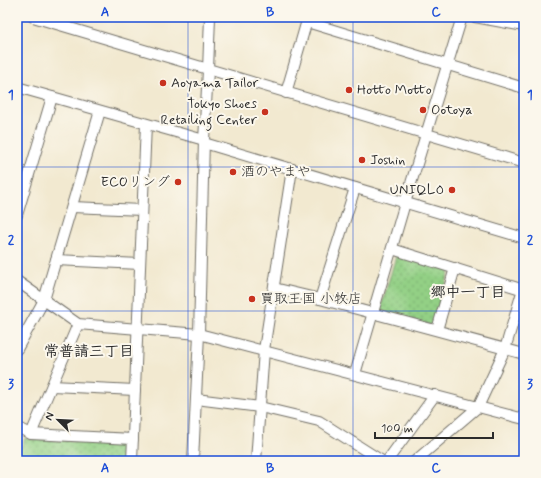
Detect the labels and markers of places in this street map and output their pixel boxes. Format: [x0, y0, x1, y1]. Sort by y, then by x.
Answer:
place label: Aoyama Tailor [171, 74, 259, 92]
marker: Aoyama Tailor [158, 78, 168, 88]
place label: Hotto Motto [357, 81, 432, 99]
marker: Hotto Motto [344, 85, 354, 95]
place label: Tokyo Shoes Retailing Center [161, 95, 257, 131]
place label: Ootoya [431, 101, 472, 119]
marker: Ootoya [418, 105, 428, 115]
marker: Tokyo Shoes Retailing Center [260, 107, 270, 117]
place label: Joshin [370, 151, 405, 169]
marker: Joshin [357, 155, 367, 165]
place label: 酒のやまや [241, 163, 311, 181]
marker: 酒のやまや [228, 167, 238, 177]
place label: ECOリング [101, 173, 170, 191]
marker: ECOリング [173, 177, 183, 187]
place label: UNIQLO [390, 181, 444, 199]
marker: UNIQLO [447, 185, 457, 195]
place label: 買取王国 小牧店 [260, 290, 362, 308]
marker: 買取王国 小牧店 [247, 294, 257, 304]

